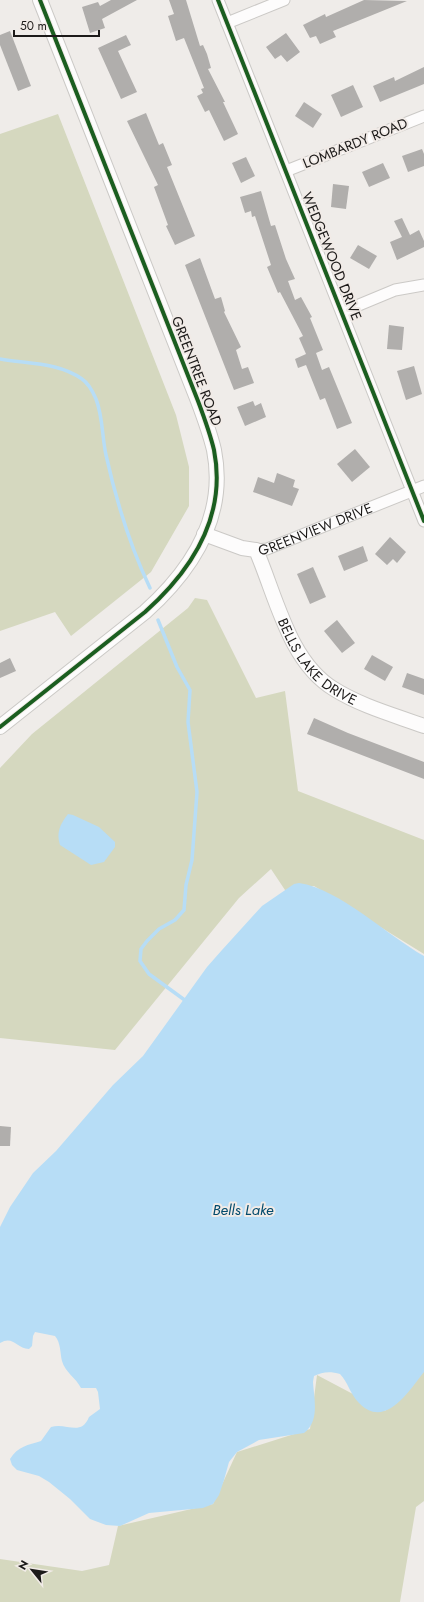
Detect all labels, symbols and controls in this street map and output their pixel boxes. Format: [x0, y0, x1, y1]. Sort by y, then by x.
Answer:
scale bar [14, 12, 99, 38]
text: 50 m [20, 17, 47, 35]
street label: LOMBARDY ROAD [300, 113, 410, 173]
street label: WEDGEWOOD DRIVE [297, 189, 367, 323]
street label: GREENTREE ROAD [167, 313, 227, 429]
street label: GREENVIEW DRIVE [257, 498, 375, 560]
street label: BELLS LAKE DRIVE [273, 615, 360, 710]
water label: Bells Lake [212, 1199, 274, 1221]
north arrow [12, 1550, 52, 1590]
text: N [14, 1557, 32, 1573]

